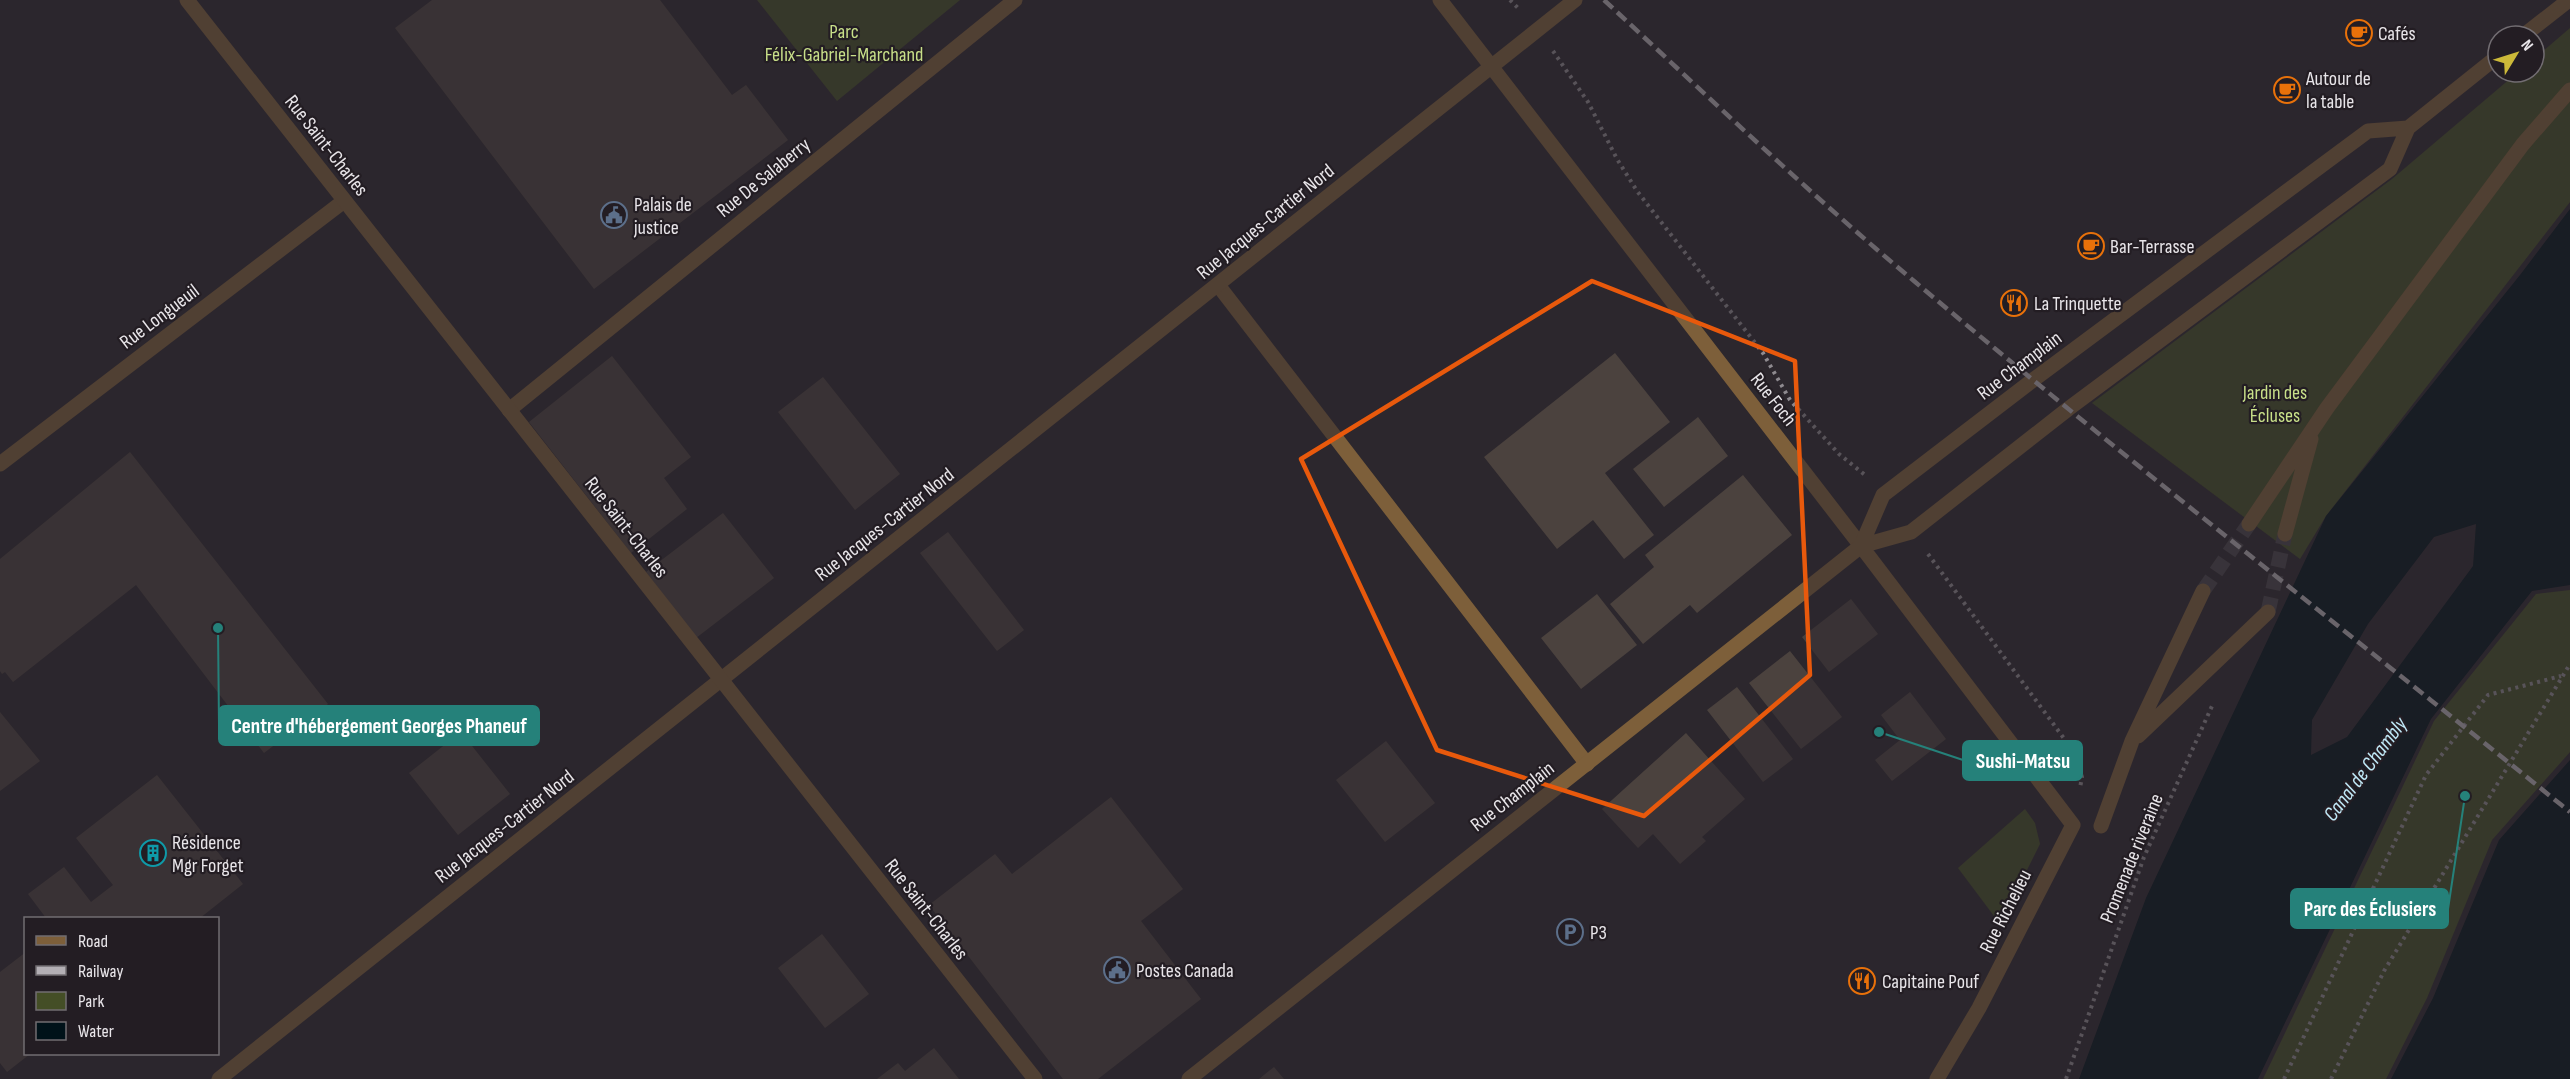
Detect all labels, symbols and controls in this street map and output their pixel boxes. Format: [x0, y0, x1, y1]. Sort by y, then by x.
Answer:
cafe icon: Cafés [2344, 18, 2374, 48]
park label: Parc Félix-Gabriel-Marchand [765, 20, 923, 67]
place label: Cafés [2378, 22, 2416, 46]
north arrow [2486, 24, 2546, 84]
text: N [2517, 36, 2537, 55]
place label: Autour de la table [2305, 67, 2371, 114]
cafe icon: Autour de la table [2272, 75, 2302, 105]
street label: Rue Saint-Charles [279, 90, 373, 201]
street label: Rue De Salaberry [712, 133, 815, 223]
street label: Rue Jacques-Cartier Nord [1192, 159, 1339, 285]
place label: Palais de justice [633, 193, 692, 240]
public building icon: Palais de justice [599, 200, 629, 230]
cafe icon: Bar-Terrasse [2076, 231, 2106, 261]
place label: Bar-Terrasse [2110, 235, 2195, 259]
street label: Rue Longueuil [115, 279, 204, 354]
restaurant icon: La Trinquette [1999, 288, 2029, 318]
place label: La Trinquette [2034, 292, 2122, 316]
street label: Rue Champlain [1973, 326, 2067, 405]
street label: Rue Foch [1745, 368, 1801, 431]
park label: Jardin des Écluses [2242, 381, 2307, 428]
street label: Rue Jacques-Cartier Nord [810, 463, 959, 587]
street label: Rue Saint-Charles [579, 472, 673, 583]
callout: Centre d'hébergement Georges Phaneuf [219, 706, 539, 745]
water label: Canal de Chambly [2318, 712, 2413, 826]
text: Centre d'hébergement Georges Phaneuf [231, 714, 527, 739]
callout: Sushi-Matsu [1963, 741, 2082, 780]
text: Sushi-Matsu [1976, 749, 2070, 774]
street label: Rue Champlain [1466, 757, 1559, 837]
street label: Rue Jacques-Cartier Nord [430, 765, 579, 889]
street label: Promenade riveraine [2095, 790, 2169, 927]
place label: Résidence Mgr Forget [172, 831, 244, 878]
building icon: Résidence Mgr Forget [138, 838, 168, 868]
street label: Rue Saint-Charles [879, 854, 973, 965]
street label: Rue Richelieu [1975, 866, 2037, 957]
callout: Parc des Éclusiers [2291, 889, 2448, 928]
text: Parc des Éclusiers [2304, 897, 2436, 922]
legend [24, 917, 219, 1055]
parking icon: P3 [1555, 917, 1585, 947]
place label: P3 [1590, 921, 1607, 945]
text: Road [78, 931, 108, 952]
public building icon: Postes Canada [1102, 955, 1132, 985]
place label: Postes Canada [1136, 959, 1234, 983]
text: Railway [78, 961, 123, 982]
restaurant icon: Capitaine Pouf [1847, 966, 1877, 996]
place label: Capitaine Pouf [1882, 970, 1979, 994]
text: Park [78, 991, 104, 1012]
text: Water [78, 1021, 114, 1042]

